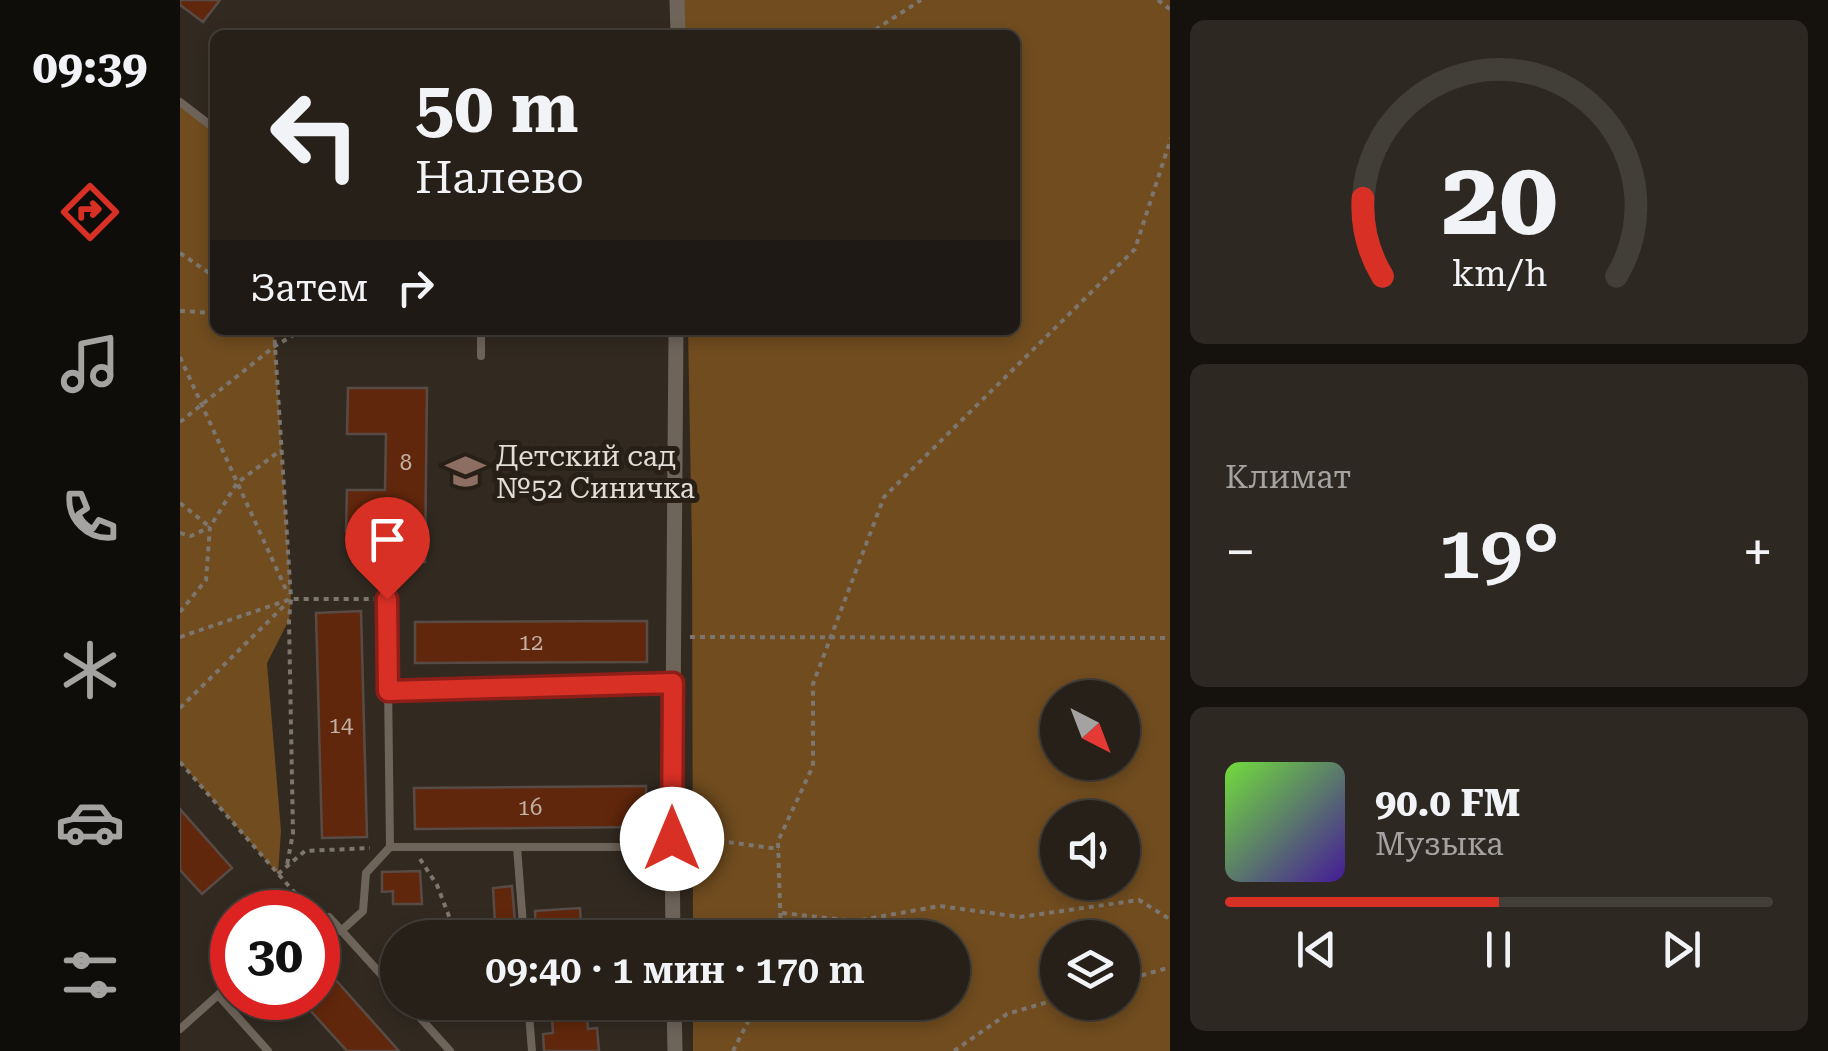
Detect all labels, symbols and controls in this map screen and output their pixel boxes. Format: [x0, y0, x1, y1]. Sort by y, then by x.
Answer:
text: 09:39 [33, 41, 147, 94]
text: 50 m [415, 67, 579, 149]
icon: left [250, 70, 380, 200]
text: 20 [1441, 138, 1557, 259]
text: Налево [415, 151, 584, 204]
icon: directions [55, 177, 125, 247]
text: km/h [1451, 253, 1547, 295]
icon: right [388, 260, 443, 315]
text: Затем [250, 266, 368, 310]
icon: music [55, 329, 125, 399]
place label: Детский сад №52 Синичка [496, 440, 695, 505]
house number: 8 [400, 450, 412, 475]
school or university icon: Детский сад №52 Синичка [445, 451, 487, 493]
text: Климат [1225, 458, 1351, 496]
icon: phone [55, 482, 125, 552]
pin [345, 497, 430, 600]
text: 19° [1438, 508, 1560, 596]
icon: arrive [360, 512, 415, 567]
text: − [1225, 520, 1256, 584]
text: + [1742, 520, 1773, 584]
house number: 12 [519, 630, 543, 655]
icon: climate [55, 635, 125, 705]
north arrow [1040, 680, 1140, 780]
map controls [1040, 680, 1140, 1020]
house number: 14 [329, 713, 354, 738]
text: 90.0 FM [1375, 781, 1521, 825]
icon: car [55, 787, 125, 857]
position arrow [620, 787, 724, 891]
house number: 16 [518, 795, 542, 820]
button: sound [1040, 800, 1140, 900]
text: Музыка [1375, 825, 1503, 863]
speed limit sign: 30 [210, 890, 340, 1020]
button: layers [1040, 920, 1140, 1020]
icon: previous [1289, 922, 1344, 977]
icon: pause [1471, 922, 1526, 977]
icon: next [1654, 922, 1709, 977]
icon: filters [55, 940, 125, 1010]
text: 09:40 · 1 мин · 170 m [485, 948, 865, 992]

